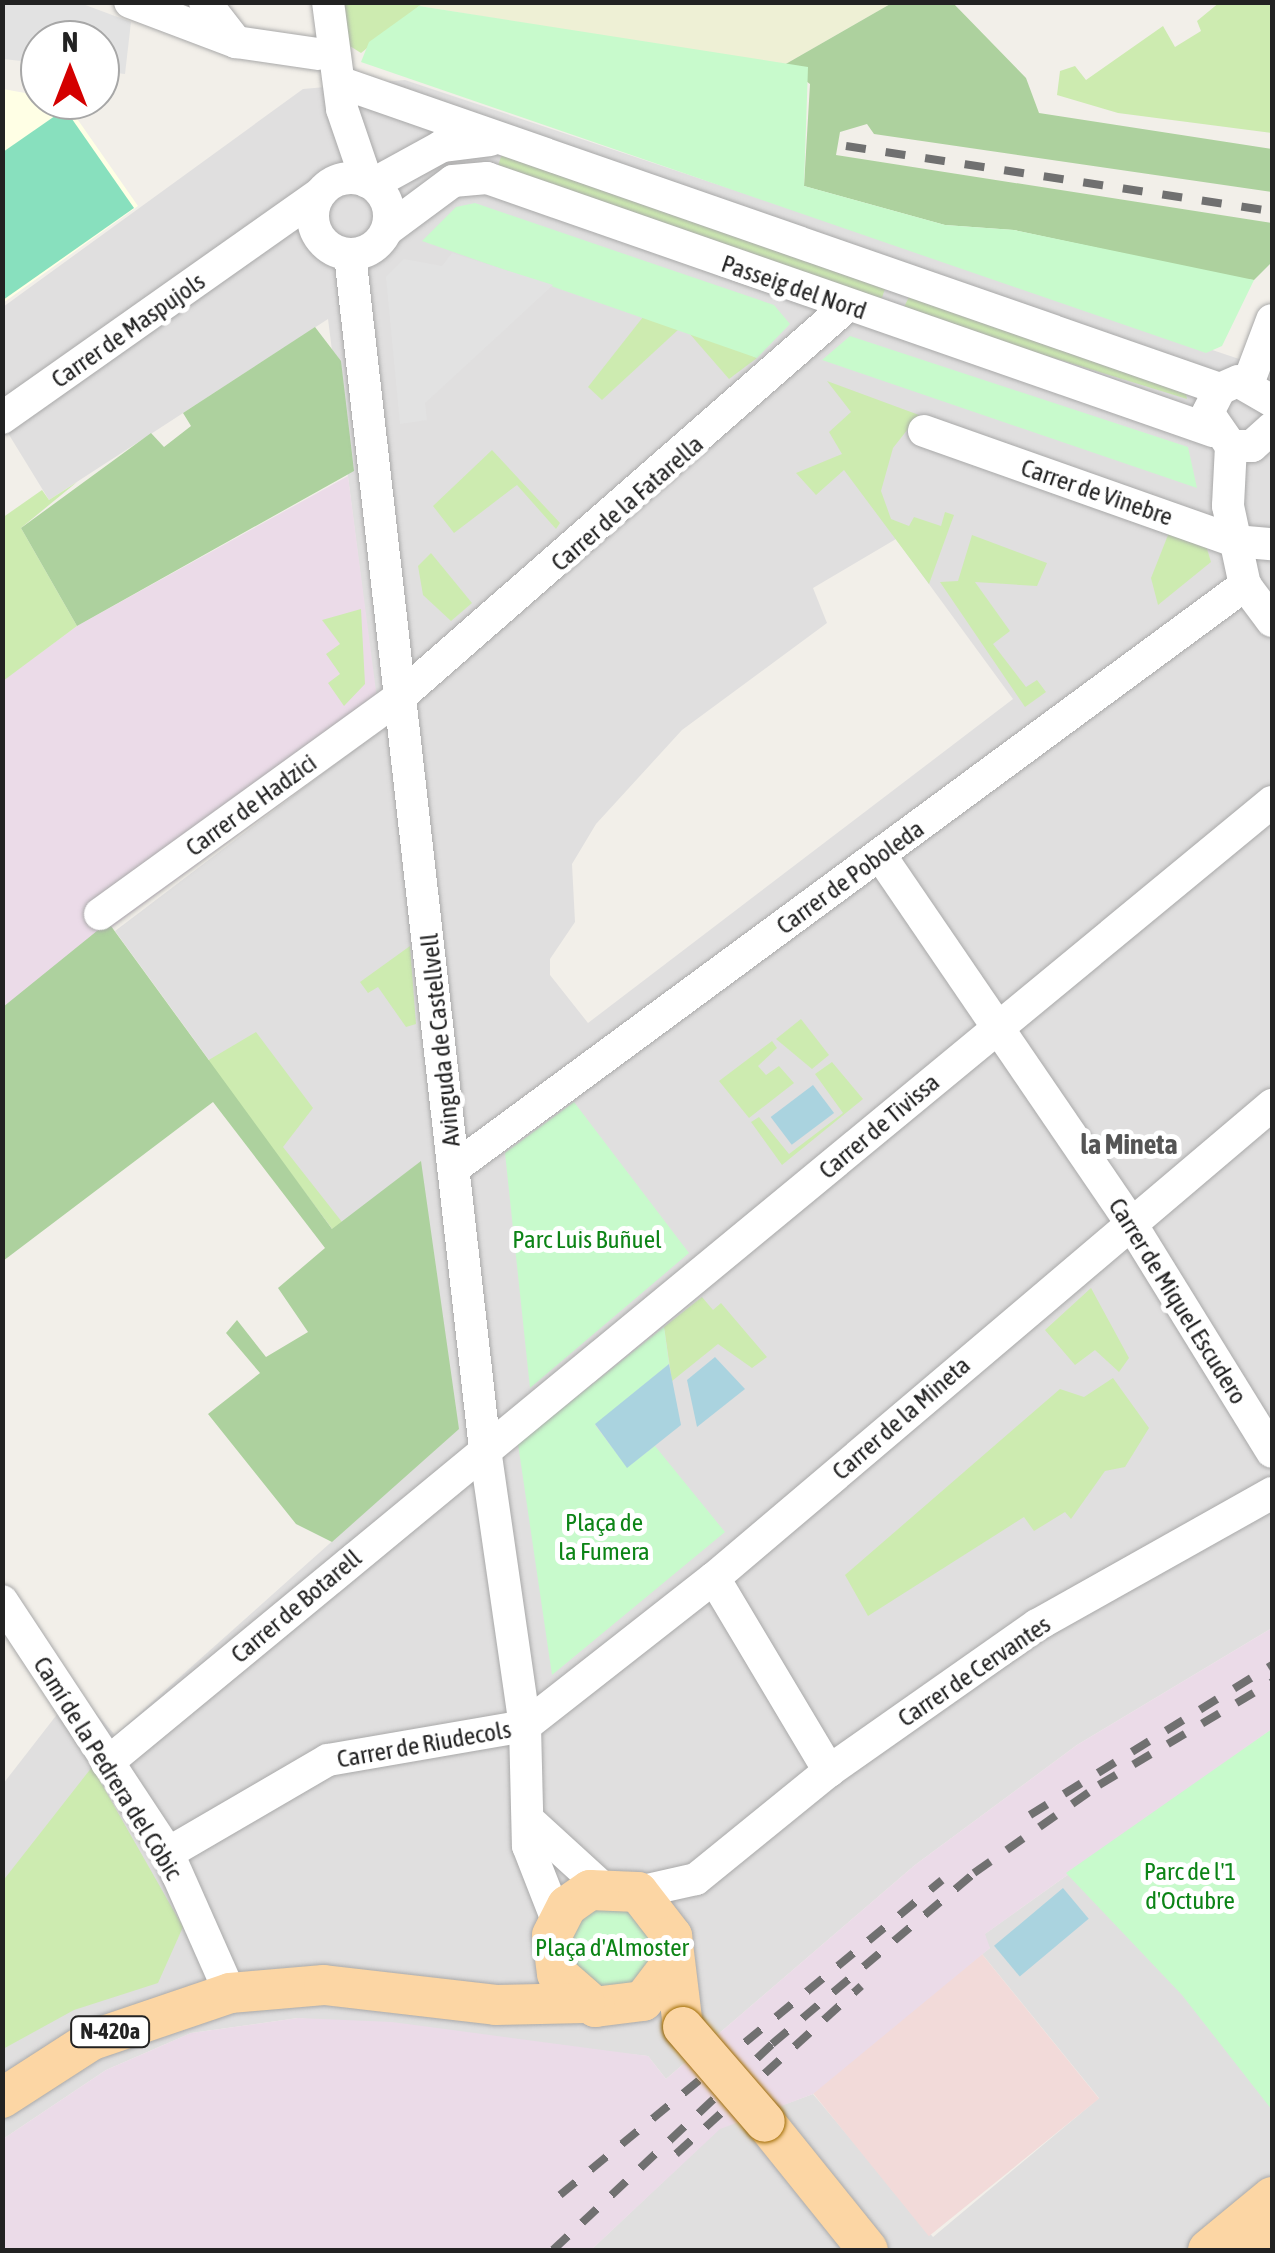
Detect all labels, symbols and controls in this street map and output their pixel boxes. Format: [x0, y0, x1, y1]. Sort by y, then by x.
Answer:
north arrow [20, 20, 120, 120]
text: N [62, 26, 78, 58]
street label: Passeig del Nord [718, 248, 870, 326]
street label: Carrer de Maspujols [45, 266, 211, 394]
street label: Carrer de la Fatarella [545, 429, 709, 577]
street label: Carrer de Vinebre [1017, 452, 1177, 532]
street label: Carrer de Hadzici [180, 748, 322, 862]
street label: Carrer de Poboleda [770, 813, 930, 941]
street label: Avinguda de Castellvell [414, 932, 466, 1148]
street label: Carrer de Tivissa [813, 1067, 945, 1185]
district label: la Mineta [1081, 1127, 1177, 1161]
street label: Carrer de Miquel Escudero [1102, 1192, 1254, 1410]
park label: Parc Luis Buñuel [512, 1224, 662, 1254]
street label: Carrer de la Mineta [826, 1350, 976, 1486]
park label: Plaça de la Fumera [558, 1508, 650, 1567]
street label: Carrer de Botarell [225, 1543, 367, 1669]
street label: Carrer de Cervantes [892, 1609, 1056, 1733]
street label: Camí de la Pedrera del Còbic [27, 1651, 189, 1885]
street label: Carrer de Riudecols [335, 1714, 513, 1774]
park label: Parc de l'1 d'Octubre [1144, 1857, 1236, 1916]
park label: Plaça d'Almoster [535, 1932, 689, 1962]
road number: N-420a [70, 2015, 150, 2049]

